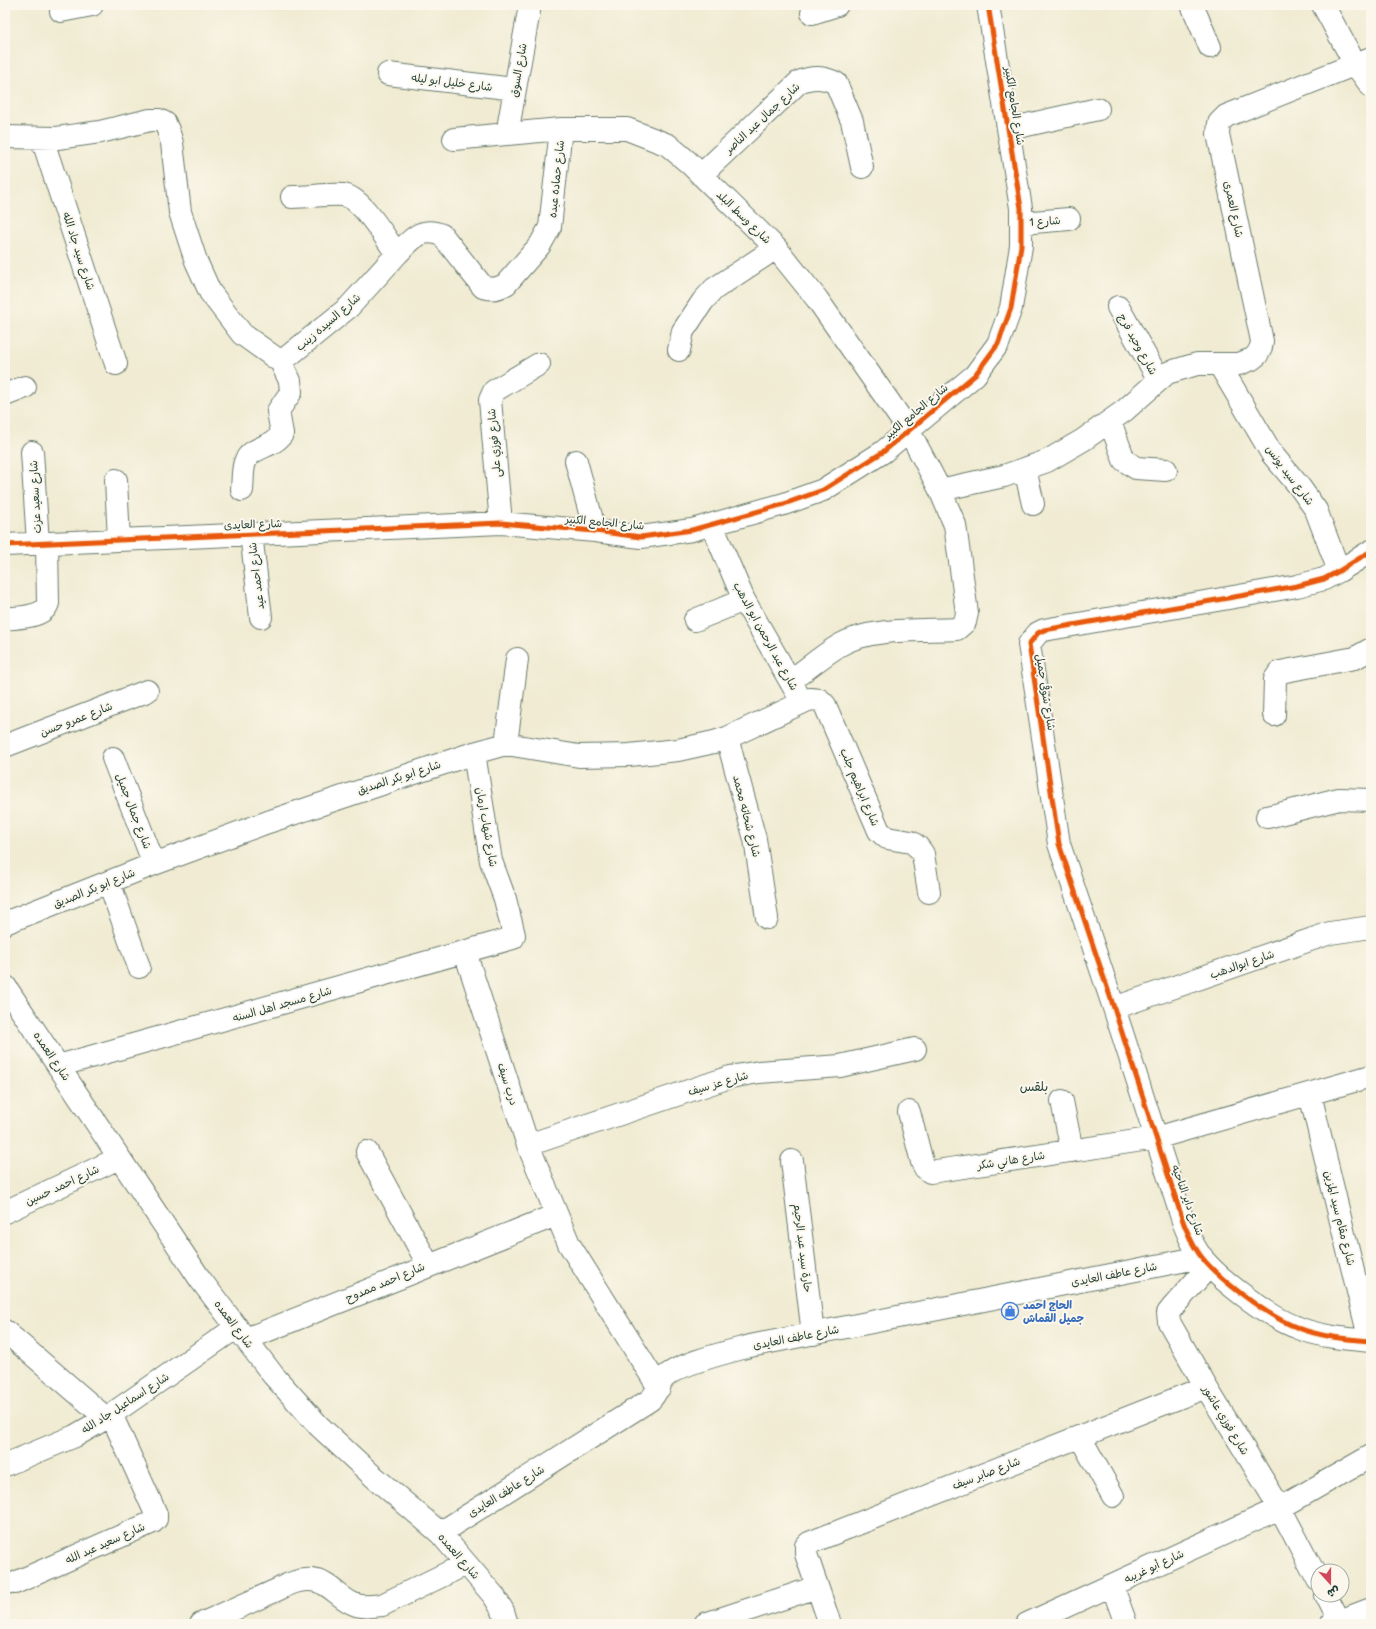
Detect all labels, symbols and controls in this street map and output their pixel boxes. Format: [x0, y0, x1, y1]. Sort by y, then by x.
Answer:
street label: شارع السوق [507, 42, 532, 99]
street label: شارع الجامع الكبير [1000, 65, 1027, 146]
street label: شارع خليل ابو ليله [410, 71, 493, 96]
street label: شارع جمال عبد الناصر [721, 80, 804, 159]
street label: شارع حماده عبده [546, 140, 569, 219]
street label: شارع العمرى [1219, 180, 1246, 239]
street label: شارع وسط البلد [712, 188, 774, 248]
street label: شارع سيد جاد الله [58, 210, 97, 292]
street label: شارع 1 [1029, 214, 1061, 231]
street label: شارع السيده زينب [294, 291, 364, 355]
street label: شارع وحيد فرج [1114, 311, 1160, 378]
street label: شارع الجامع الكبير [881, 381, 952, 444]
street label: شارع فوزي على [485, 408, 506, 478]
street label: شارع سيد يونس [1261, 443, 1316, 509]
street label: شارع سعيد عزت [27, 460, 46, 534]
street label: شارع الجامع الكبير [564, 512, 645, 534]
street label: شارع العايدى [224, 517, 283, 534]
street label: شارع احمد عيد [246, 541, 269, 610]
street label: شارع عبد الرحمن ابو الدهب [729, 580, 801, 694]
street label: شارع شوقى جميل [1031, 653, 1059, 732]
street label: شارع عمرو حسن [38, 700, 115, 741]
street label: شارع ابراهيم جلب [835, 746, 882, 829]
street label: شارع ابو بكر الصديق [356, 758, 443, 799]
street label: شارع جمال جميل [111, 772, 154, 852]
street label: شارع شحاته محمد [728, 774, 763, 859]
street label: شارع شهاب ارمان [471, 786, 500, 868]
street label: شارع ابو بكر الصديق [51, 866, 138, 913]
street label: شارع ابوالدهب [1208, 947, 1277, 983]
street label: شارع مسجد اهل السنه [231, 984, 334, 1027]
street label: شارع العمده [29, 1029, 73, 1084]
street label: درب سيف [494, 1061, 521, 1107]
street label: شارع عز سيف [686, 1069, 750, 1100]
district label: بلقس [1020, 1079, 1048, 1095]
street label: شارع هاني شكر [975, 1149, 1047, 1176]
street label: شارع احمد حسين [23, 1163, 102, 1210]
street label: شارع داير الناحيه [1167, 1163, 1206, 1238]
street label: شارع مقام سيد المزين [1320, 1169, 1358, 1267]
street label: حارة سيد عبد الرحيم [789, 1203, 814, 1294]
street label: شارع احمد ممدوح [344, 1260, 428, 1307]
street label: شارع عاطف العايدى [1070, 1260, 1159, 1291]
street label: شارع العمده [210, 1298, 256, 1352]
place label: الحاج احمد جميل القماش [1023, 1299, 1084, 1325]
shop icon: الحاج احمد جميل القماش [1000, 1301, 1020, 1321]
street label: شارع عاطف العايدى [752, 1323, 841, 1354]
street label: شارع اسماعيل جاد الله [79, 1370, 173, 1438]
street label: شارع فوزي عاشور [1198, 1382, 1251, 1458]
street label: شارع صابر سيف [950, 1455, 1023, 1494]
street label: شارع عاطف العايدى [466, 1463, 548, 1522]
street label: شارع سعيد عبد الله [63, 1520, 148, 1569]
street label: شارع العمده [434, 1531, 482, 1583]
street label: شارع أبو غريبه [1122, 1547, 1187, 1588]
north arrow [1310, 1563, 1350, 1603]
text: ش [1325, 1584, 1341, 1600]

